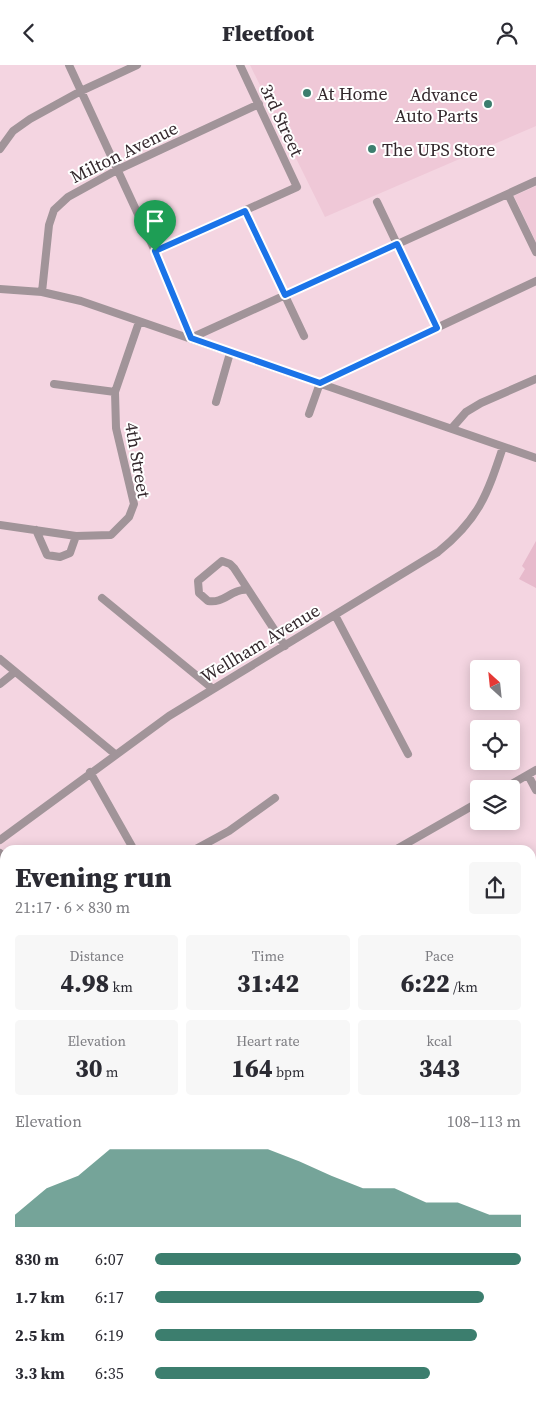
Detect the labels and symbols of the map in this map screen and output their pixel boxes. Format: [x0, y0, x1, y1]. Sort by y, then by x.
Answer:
street label: 3rd Street [254, 80, 310, 160]
place label: At Home [317, 81, 388, 106]
place label: Advance Auto Parts [395, 82, 478, 128]
marker: At Home [301, 87, 313, 99]
marker: Advance Auto Parts [482, 98, 494, 110]
street label: Milton Avenue [66, 115, 182, 189]
place label: The UPS Store [382, 137, 495, 162]
marker: The UPS Store [366, 143, 378, 155]
pin [134, 200, 176, 251]
street label: 4th Street [119, 420, 157, 500]
street label: Wellham Avenue [196, 597, 324, 689]
north arrow [470, 660, 520, 710]

